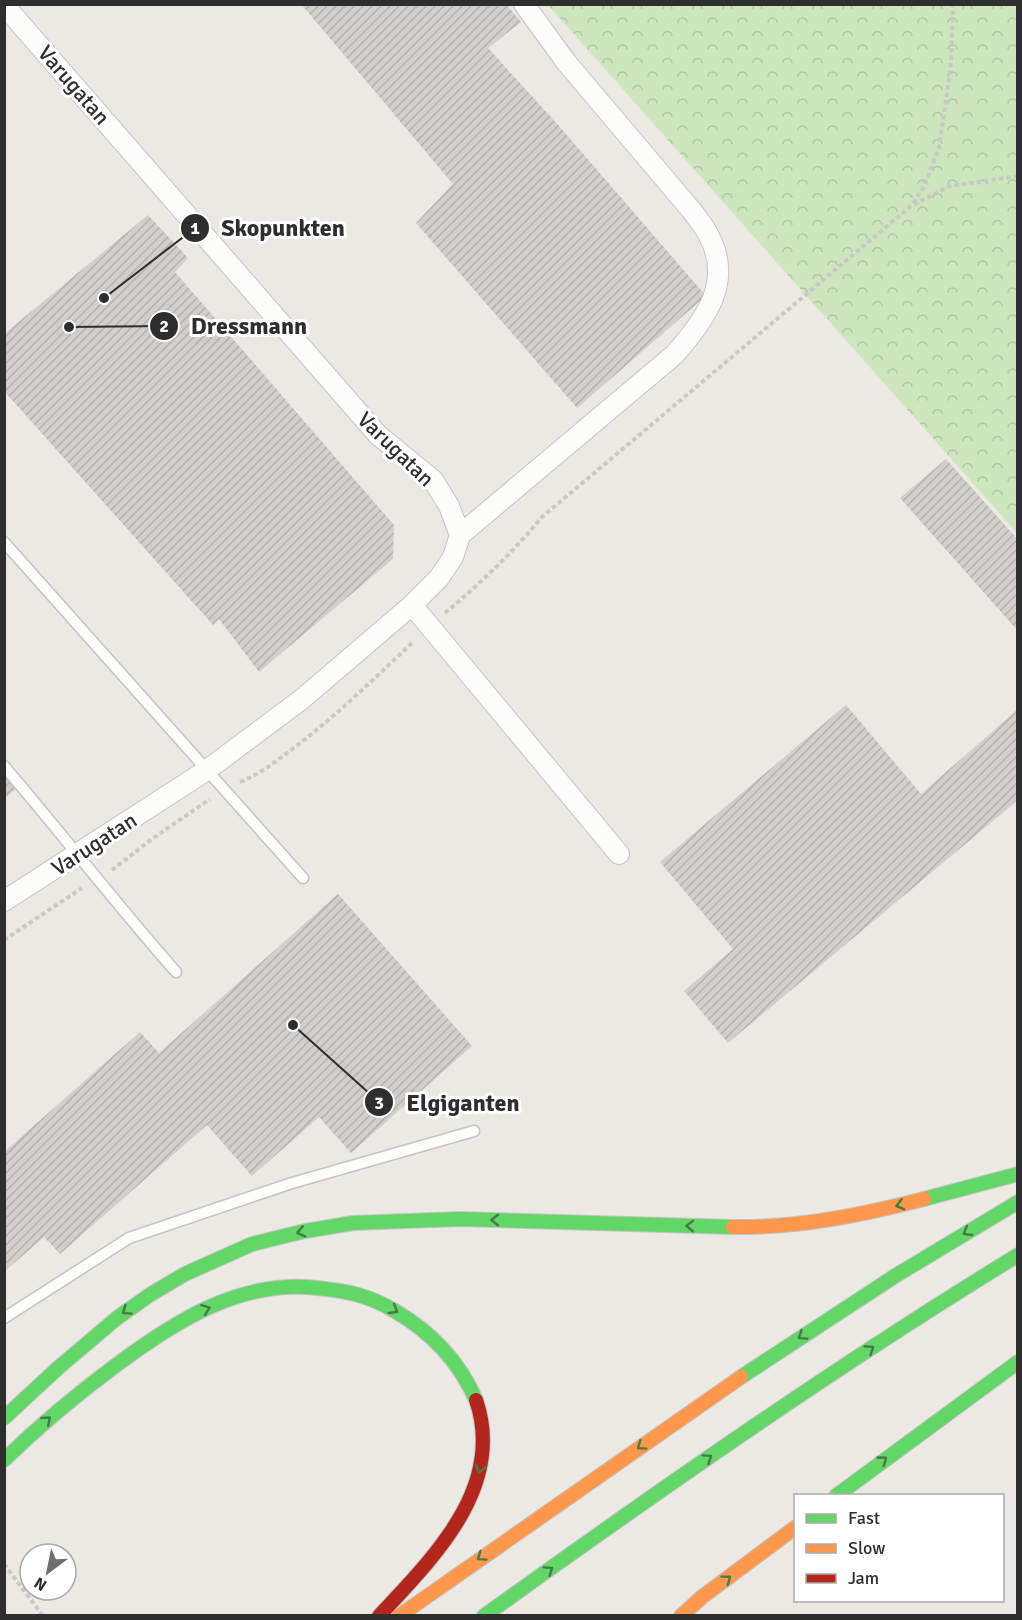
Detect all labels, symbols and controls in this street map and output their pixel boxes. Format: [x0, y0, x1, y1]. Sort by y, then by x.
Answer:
street label: Varugatan [32, 40, 116, 130]
callout: Skopunkten [180, 207, 357, 249]
text: Skopunkten [221, 213, 345, 243]
text: 1 [190, 217, 200, 239]
callout: Dressmann [149, 305, 319, 347]
text: Dressmann [191, 311, 307, 341]
text: 2 [159, 315, 169, 337]
street label: Varugatan [352, 406, 440, 492]
street label: Varugatan [46, 806, 142, 882]
callout: Elgiganten [364, 1081, 531, 1123]
text: Elgiganten [406, 1088, 520, 1118]
text: 3 [374, 1092, 384, 1114]
one-way arrow [895, 1197, 905, 1210]
one-way arrow [490, 1214, 499, 1226]
one-way arrow [685, 1219, 694, 1232]
one-way arrow [296, 1225, 306, 1238]
one-way arrow [963, 1225, 973, 1237]
one-way arrow [201, 1303, 211, 1316]
one-way arrow [388, 1303, 398, 1315]
one-way arrow [122, 1304, 133, 1315]
one-way arrow [798, 1329, 809, 1340]
one-way arrow [863, 1345, 874, 1356]
one-way arrow [40, 1416, 51, 1427]
one-way arrow [637, 1439, 648, 1450]
one-way arrow [702, 1454, 713, 1465]
one-way arrow [877, 1457, 888, 1468]
one-way arrow [474, 1464, 487, 1474]
legend [794, 1494, 1004, 1602]
text: Fast [848, 1507, 880, 1529]
text: Slow [848, 1537, 885, 1559]
north arrow [18, 1542, 78, 1602]
one-way arrow [476, 1550, 487, 1561]
one-way arrow [542, 1566, 553, 1577]
text: Jam [848, 1567, 879, 1589]
text: N [31, 1572, 51, 1595]
one-way arrow [720, 1575, 731, 1586]

